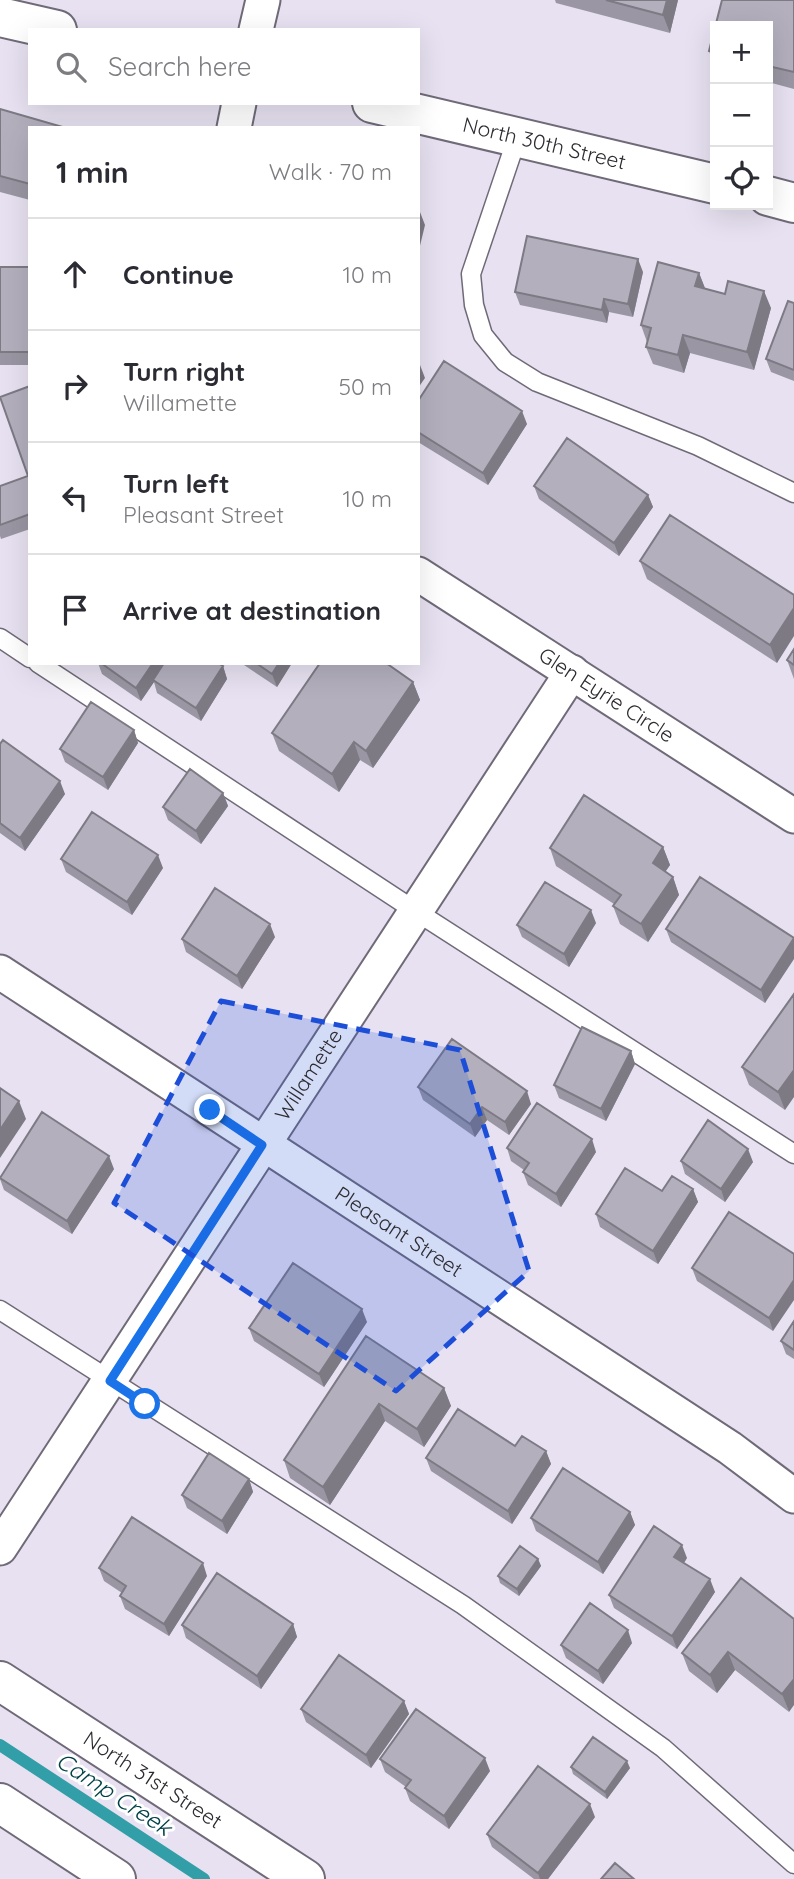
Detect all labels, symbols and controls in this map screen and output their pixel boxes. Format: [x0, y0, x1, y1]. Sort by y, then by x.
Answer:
map controls [710, 21, 773, 210]
button: + [710, 21, 773, 84]
search box [28, 28, 420, 105]
icon: search [52, 48, 90, 86]
text: Search here [108, 50, 252, 83]
button: − [710, 84, 773, 147]
street label: North 30th Street [460, 111, 629, 175]
button: locate [710, 147, 773, 210]
text: 1 min [56, 153, 129, 191]
text: Walk · 70 m [269, 157, 392, 186]
icon: ahead [56, 255, 94, 293]
text: Continue [123, 258, 234, 291]
text: 10 m [343, 260, 392, 289]
text: Turn right [123, 355, 245, 388]
icon: right [56, 367, 94, 405]
text: 50 m [339, 372, 392, 401]
text: Willamette [123, 388, 237, 417]
text: Turn left [123, 467, 230, 500]
icon: left [56, 479, 94, 517]
text: 10 m [343, 484, 392, 513]
text: Pleasant Street [123, 500, 284, 529]
icon: arrive [56, 591, 94, 629]
text: Arrive at destination [123, 594, 381, 627]
street label: Glen Eyrie Circle [534, 641, 680, 748]
street label: Willamette [269, 1024, 347, 1125]
route end [194, 1094, 225, 1125]
street label: Pleasant Street [331, 1180, 468, 1282]
route start [129, 1388, 160, 1419]
street label: North 31st Street [79, 1725, 227, 1834]
water label: Camp Creek [51, 1746, 179, 1843]

